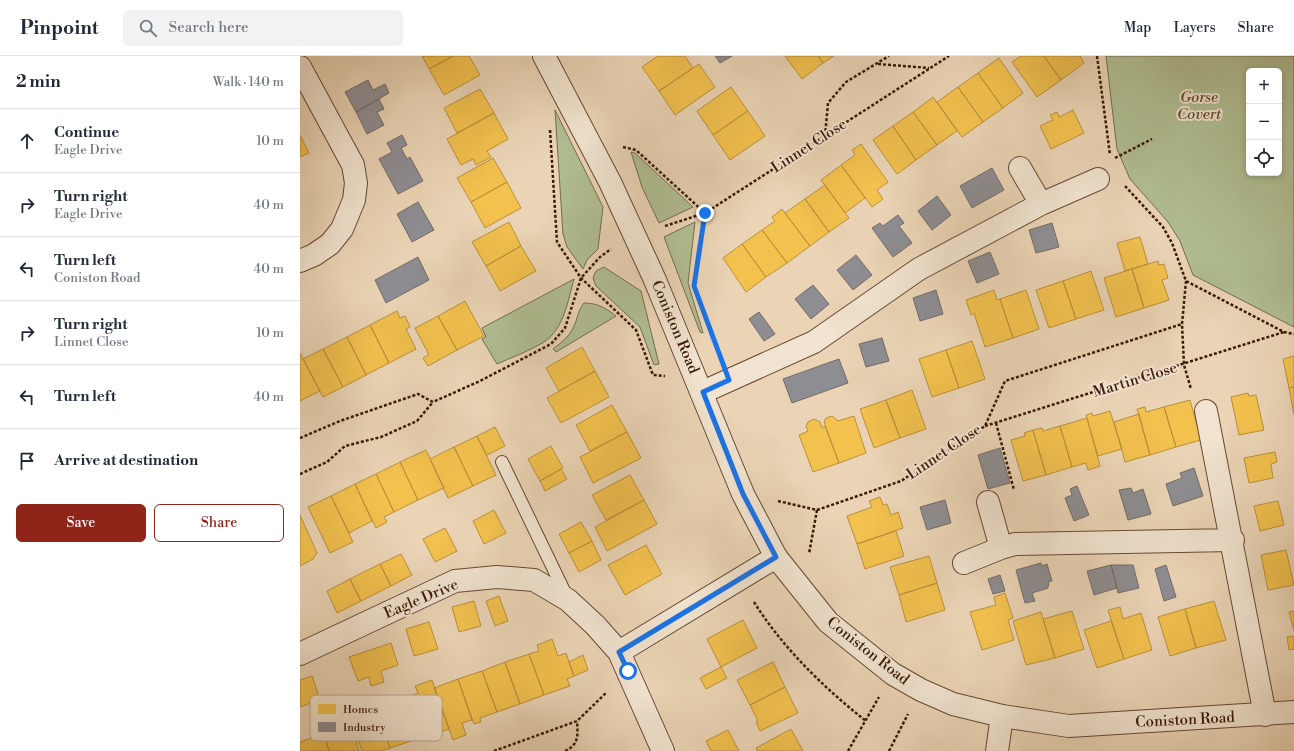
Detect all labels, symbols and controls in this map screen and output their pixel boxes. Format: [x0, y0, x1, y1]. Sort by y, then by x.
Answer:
search box [123, 10, 403, 46]
text: Pinpoint [20, 16, 99, 40]
icon: search [137, 17, 159, 39]
text: Search here [169, 18, 249, 37]
text: Map [1124, 19, 1151, 37]
text: Layers [1173, 19, 1216, 37]
text: Share [1238, 19, 1274, 37]
map controls [1246, 68, 1282, 176]
button: + [1246, 68, 1282, 104]
text: 2 min [16, 71, 61, 93]
text: Walk · 140 m [213, 74, 284, 90]
park label: Gorse Covert [1177, 88, 1222, 124]
button: − [1246, 104, 1282, 140]
street label: Linnet Close [768, 115, 850, 177]
text: Continue [54, 123, 119, 142]
icon: ahead [16, 130, 38, 152]
text: 10 m [256, 133, 284, 149]
button: locate [1246, 140, 1282, 176]
text: Eagle Drive [54, 142, 122, 158]
text: Turn right [54, 187, 128, 206]
icon: right [16, 194, 38, 216]
text: 40 m [254, 197, 284, 213]
route end [696, 204, 714, 222]
text: Eagle Drive [54, 206, 122, 222]
text: Turn left [54, 251, 116, 270]
icon: left [16, 258, 38, 280]
text: 40 m [254, 261, 284, 277]
text: Coniston Road [54, 270, 140, 286]
street label: Coniston Road [647, 277, 703, 377]
text: Turn right [54, 315, 128, 334]
icon: right [16, 322, 38, 344]
text: 10 m [256, 325, 284, 341]
text: Linnet Close [54, 334, 129, 350]
street label: Martin Close [1090, 358, 1180, 402]
icon: left [16, 386, 38, 408]
text: Turn left [54, 387, 116, 406]
text: 40 m [254, 389, 284, 405]
street label: Linnet Close [903, 420, 985, 484]
icon: arrive [16, 450, 38, 472]
text: Arrive at destination [54, 451, 198, 470]
button: Save [16, 504, 146, 542]
button: Share [154, 504, 284, 542]
street label: Eagle Drive [381, 575, 461, 623]
street label: Coniston Road [823, 613, 914, 689]
route start [619, 662, 637, 680]
legend [310, 695, 442, 741]
text: Homes [343, 703, 378, 717]
street label: Coniston Road [1135, 708, 1236, 732]
text: Industry [343, 721, 386, 735]

